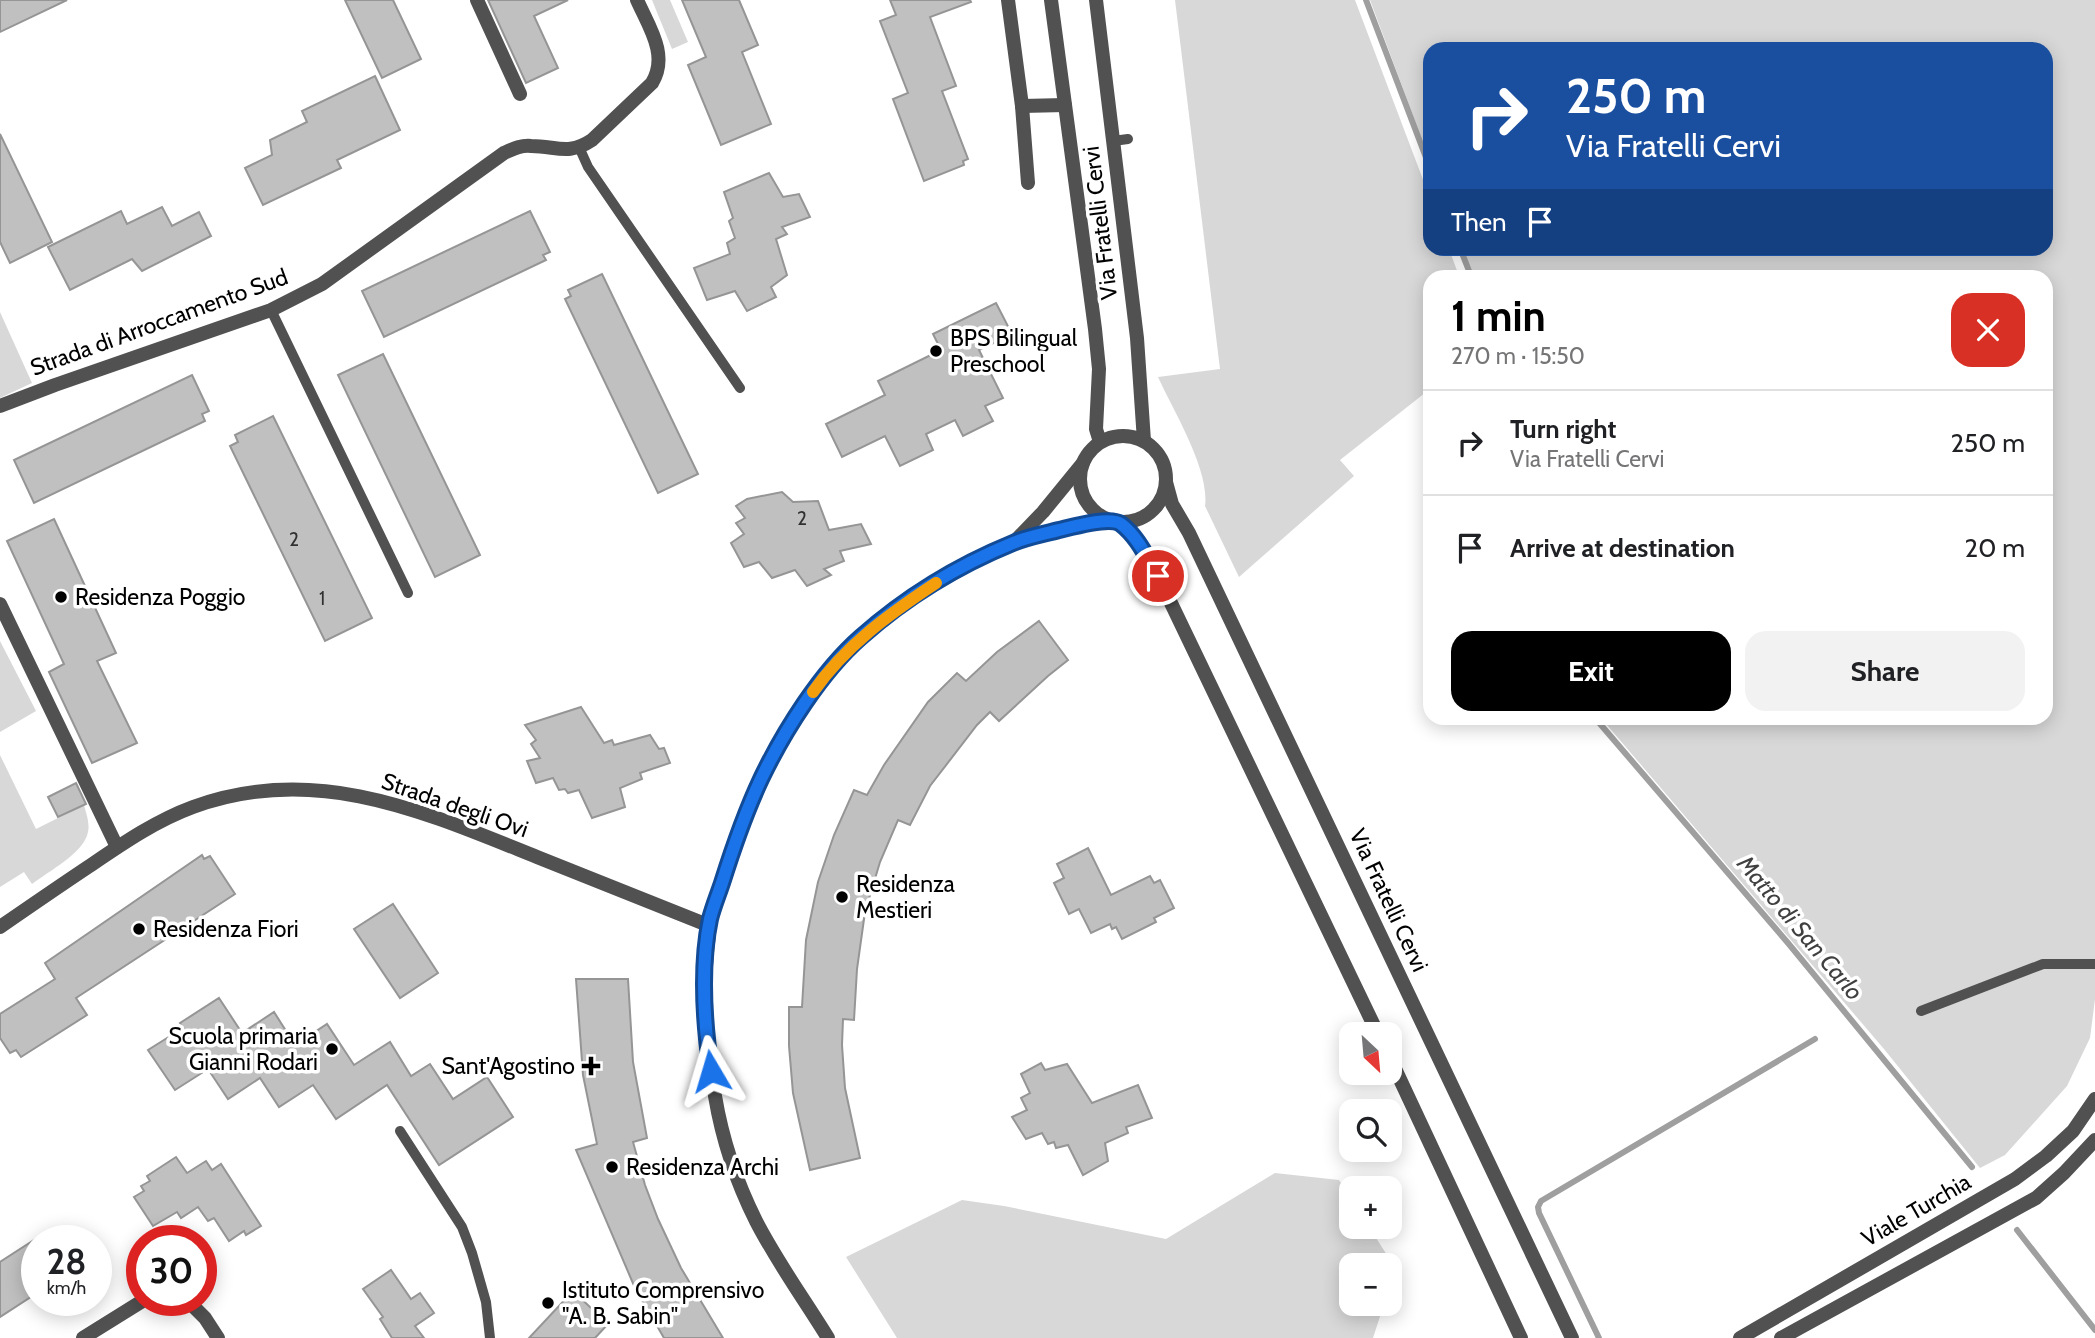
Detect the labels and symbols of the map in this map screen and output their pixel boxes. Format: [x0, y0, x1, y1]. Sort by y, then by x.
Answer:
street label: Via Fratelli Cervi [1077, 145, 1123, 301]
street label: Strada di Arroccamento Sud [27, 262, 291, 382]
place label: BPS Bilingual Preschool [950, 324, 1078, 378]
marker: BPS Bilingual Preschool [928, 343, 944, 359]
house number: 2 [797, 507, 807, 530]
house number: 2 [289, 528, 299, 551]
pin [1128, 546, 1188, 606]
place label: Residenza Poggio [75, 583, 245, 611]
house number: 1 [319, 587, 325, 610]
marker: Residenza Poggio [53, 589, 69, 605]
street label: Strada degli Ovi [378, 767, 532, 843]
street label: Via Fratelli Cervi [1344, 824, 1434, 976]
water label: Matto di San Carlo [1731, 849, 1869, 1006]
place label: Residenza Mestieri [856, 870, 955, 924]
marker: Residenza Mestieri [834, 889, 850, 905]
place label: Residenza Fiori [153, 915, 299, 943]
marker: Residenza Fiori [131, 921, 147, 937]
place label: Scuola primaria Gianni Rodari [168, 1022, 318, 1076]
north arrow [1339, 1022, 1402, 1085]
position arrow [674, 1034, 748, 1108]
marker: Scuola primaria Gianni Rodari [324, 1041, 340, 1057]
place label: Sant'Agostino [441, 1052, 575, 1080]
marker: Sant'Agostino [581, 1056, 601, 1076]
place label: Residenza Archi [626, 1153, 779, 1181]
marker: Residenza Archi [604, 1159, 620, 1175]
street label: Viale Turchia [1856, 1168, 1976, 1252]
speed limit sign: 30 [126, 1225, 217, 1316]
place label: Istituto Comprensivo "A. B. Sabin" [562, 1276, 764, 1330]
marker: Istituto Comprensivo "A. B. Sabin" [540, 1295, 556, 1311]

